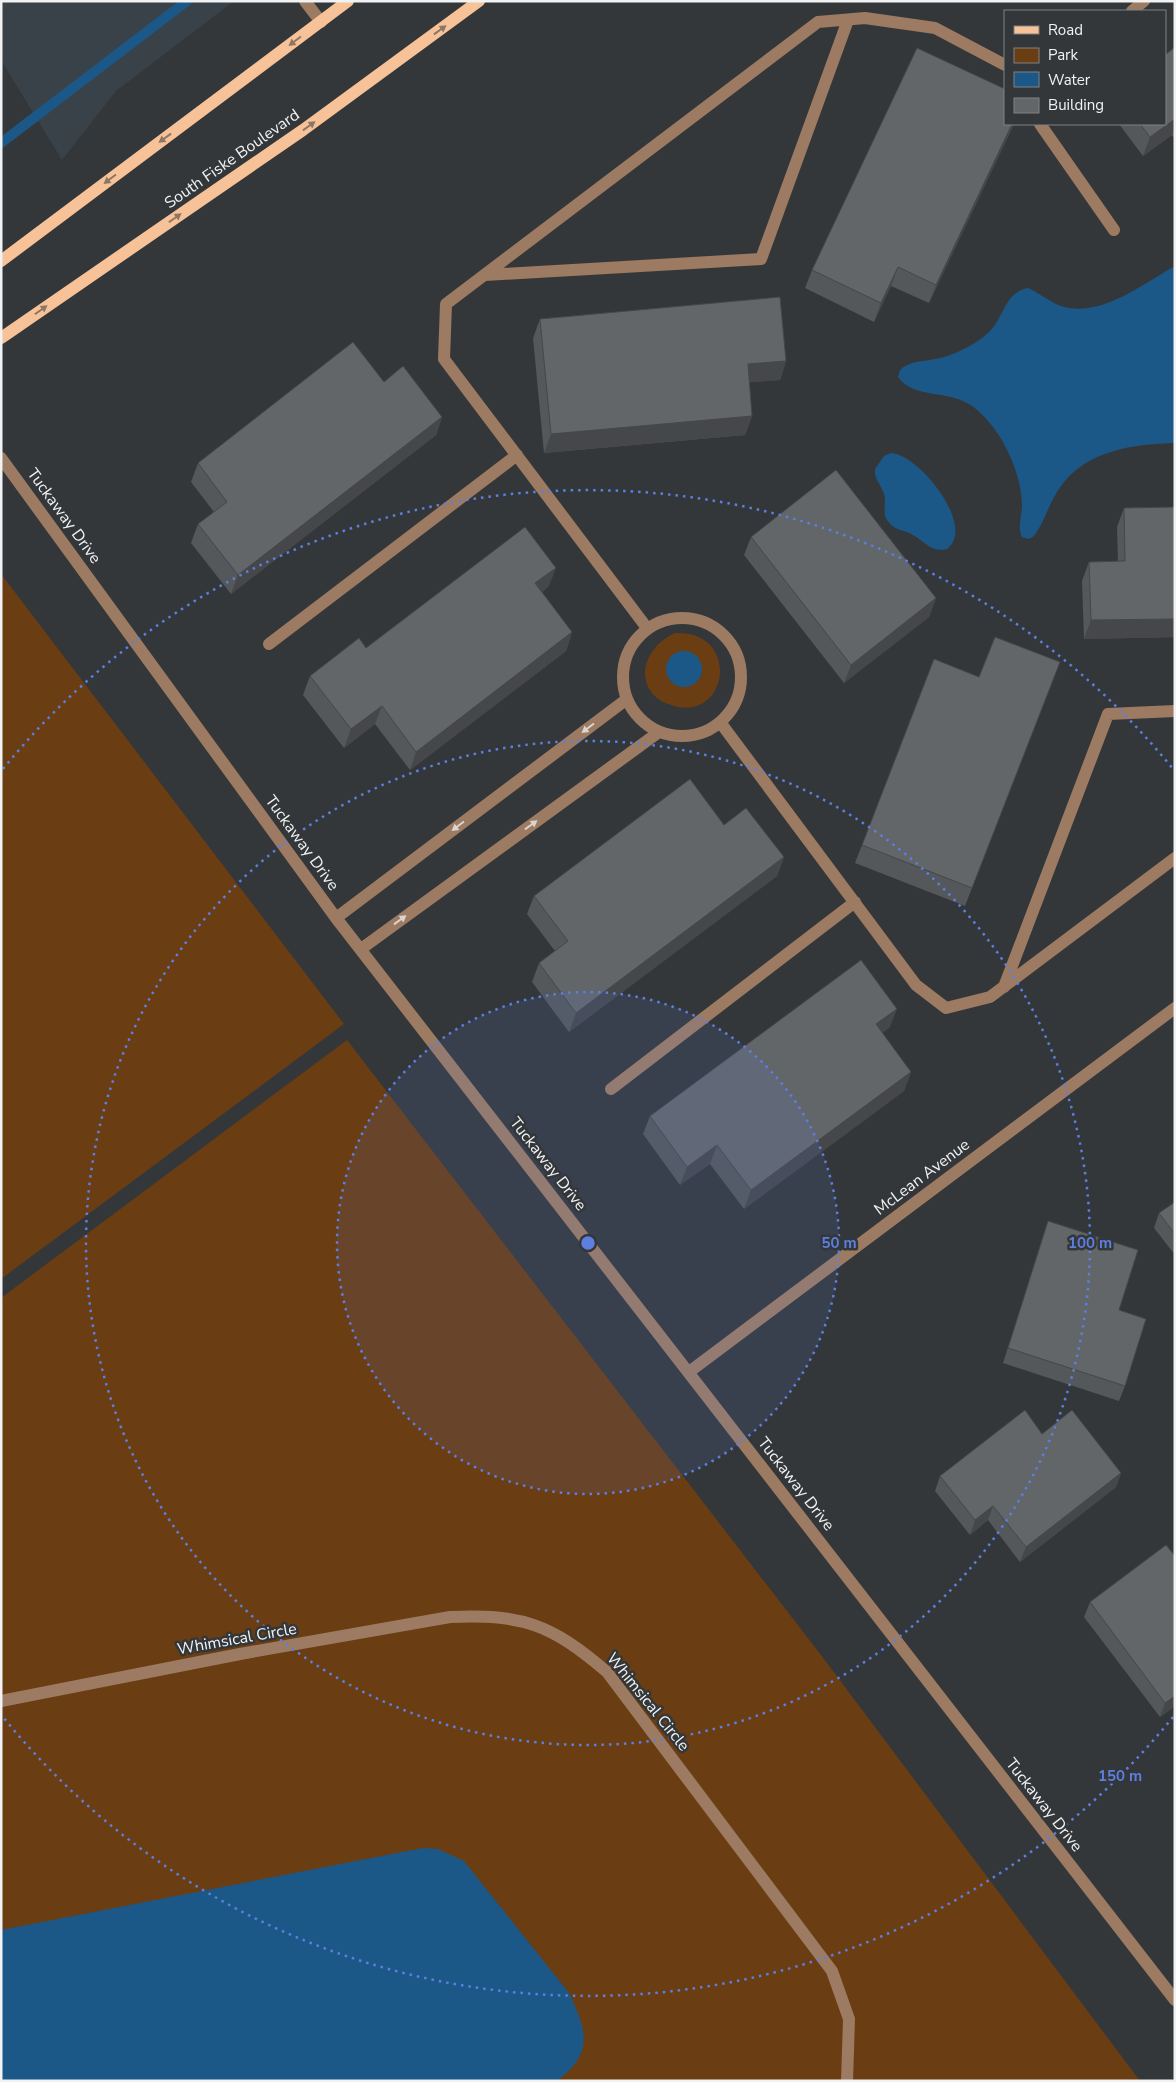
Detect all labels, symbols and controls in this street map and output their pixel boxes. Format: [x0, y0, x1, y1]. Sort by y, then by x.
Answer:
legend [1004, 10, 1166, 125]
text: Road [1048, 20, 1083, 40]
one-way arrow [433, 24, 446, 35]
one-way arrow [288, 36, 302, 46]
text: Park [1048, 45, 1078, 65]
text: Water [1048, 70, 1091, 90]
text: Building [1048, 95, 1104, 115]
street label: South Fiske Boulevard [160, 104, 304, 214]
one-way arrow [302, 121, 316, 131]
one-way arrow [158, 133, 172, 143]
one-way arrow [104, 173, 117, 184]
one-way arrow [169, 213, 182, 223]
one-way arrow [35, 305, 48, 315]
street label: Tuckaway Drive [22, 464, 106, 568]
one-way arrow [581, 723, 595, 733]
street label: Tuckaway Drive [260, 791, 344, 895]
one-way arrow [524, 820, 538, 830]
one-way arrow [451, 821, 465, 831]
one-way arrow [393, 915, 406, 926]
street label: Tuckaway Drive [504, 1113, 592, 1215]
street label: McLean Avenue [870, 1134, 974, 1220]
text: 50 m [821, 1233, 857, 1253]
text: 100 m [1068, 1233, 1112, 1253]
centre of rings [579, 1234, 597, 1252]
street label: Tuckaway Drive [752, 1433, 840, 1535]
street label: Whimsical Circle [176, 1618, 298, 1660]
street label: Whimsical Circle [601, 1648, 695, 1756]
street label: Tuckaway Drive [1000, 1754, 1088, 1856]
text: 150 m [1098, 1766, 1142, 1786]

